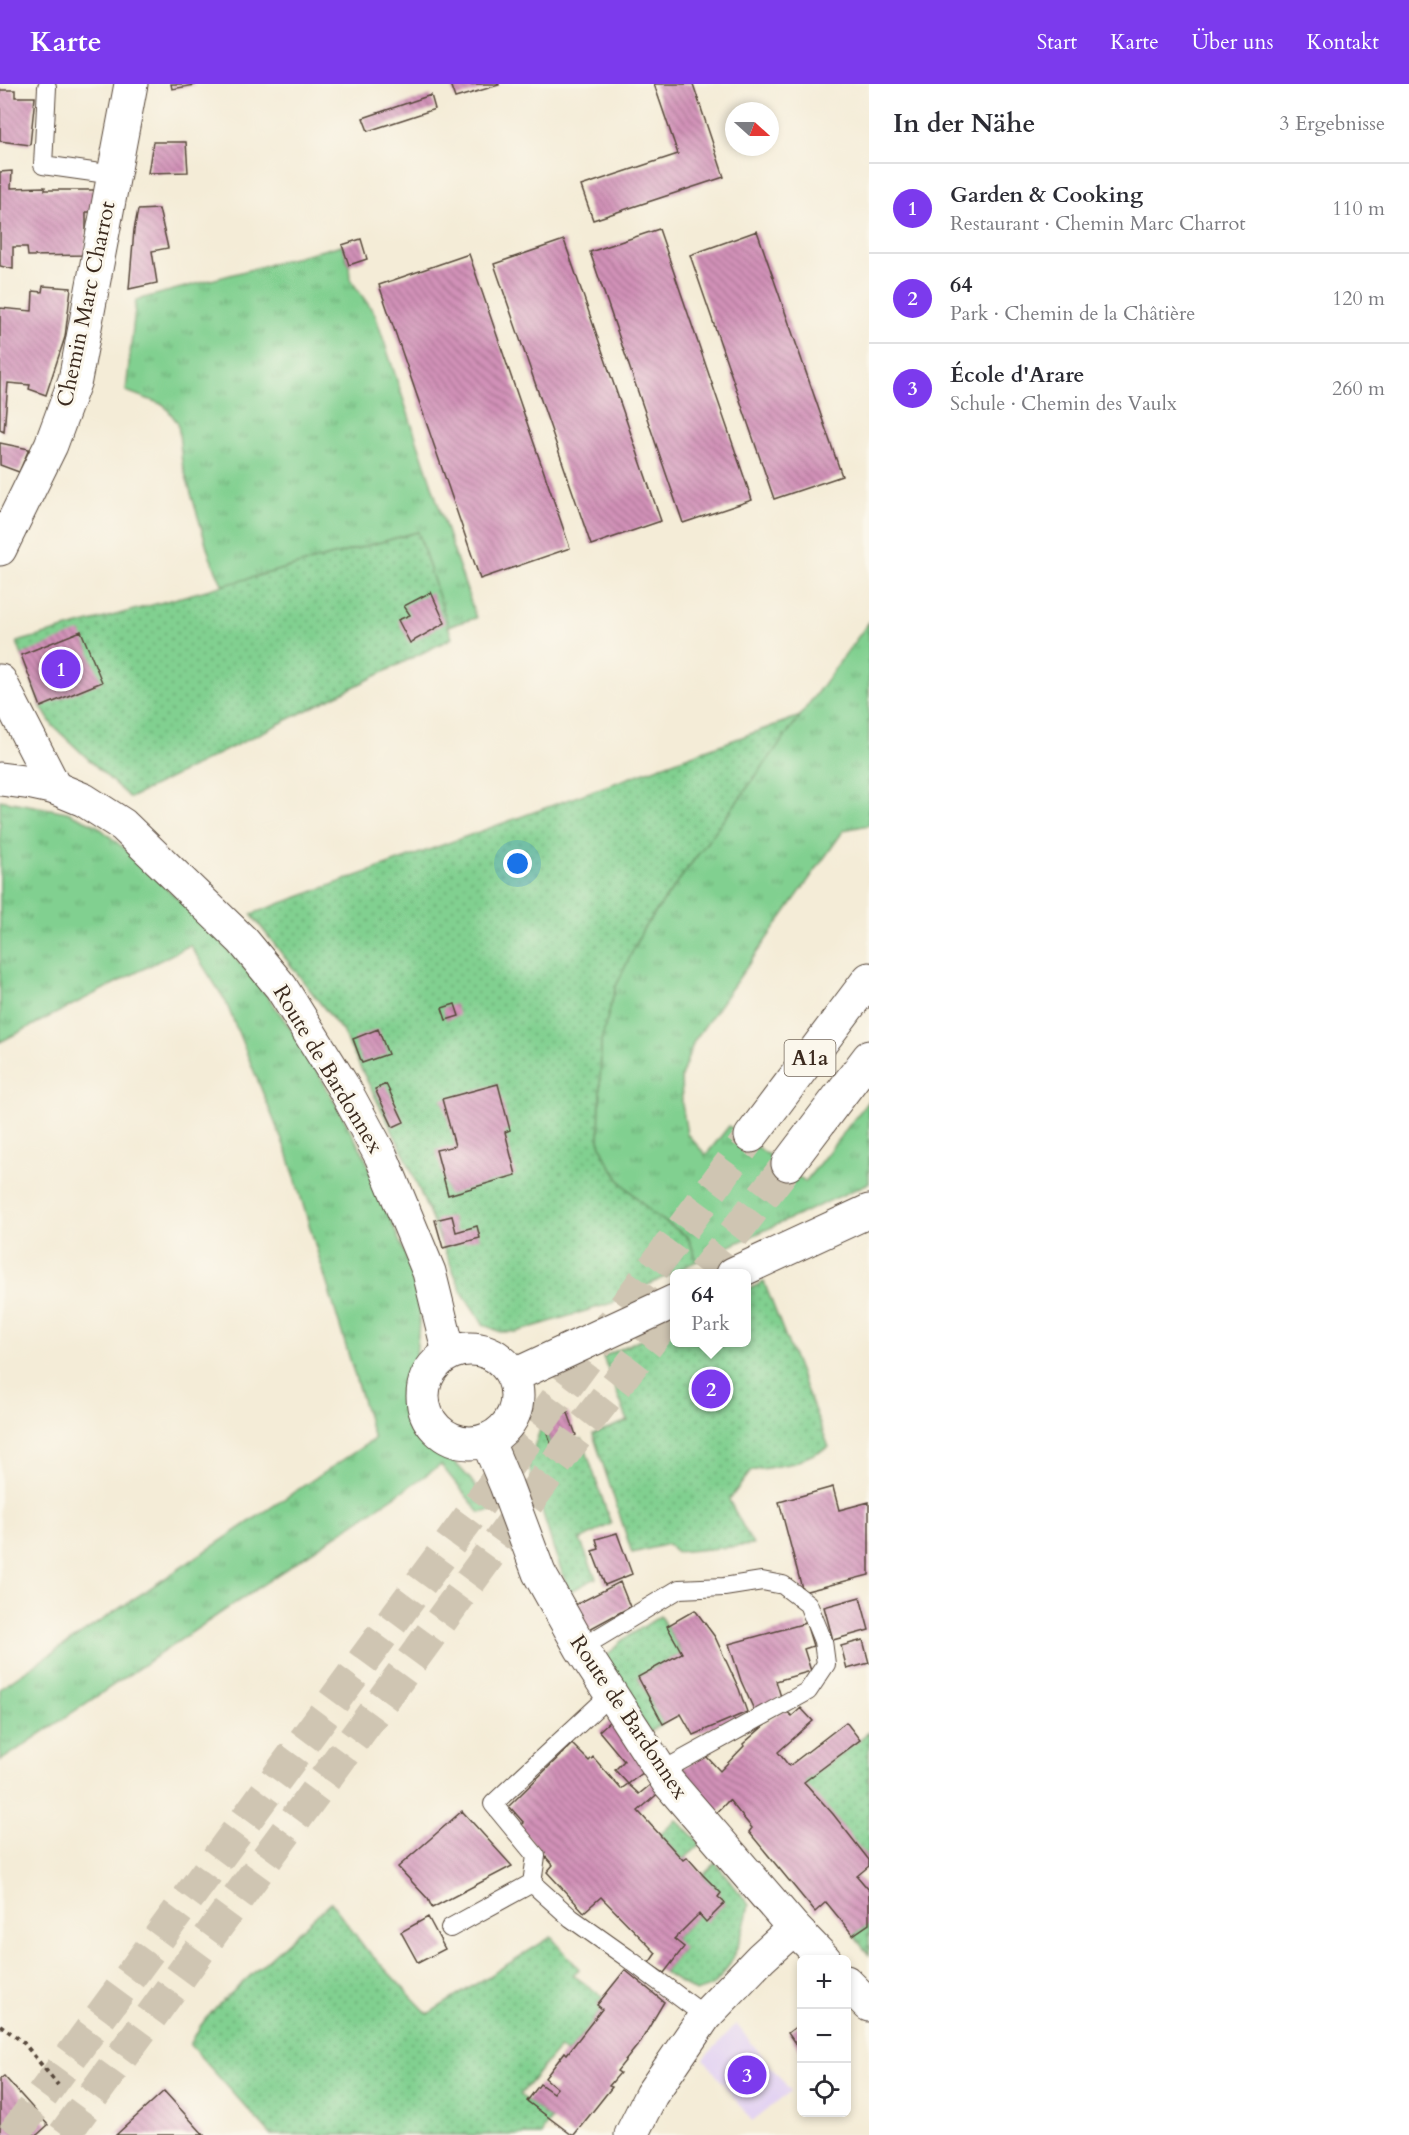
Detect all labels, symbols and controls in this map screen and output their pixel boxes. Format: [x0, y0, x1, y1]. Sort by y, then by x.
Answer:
text: Karte [30, 23, 102, 61]
text: Start [1037, 28, 1077, 57]
text: Karte [1110, 28, 1159, 57]
text: Über uns [1192, 28, 1274, 57]
text: Kontakt [1307, 28, 1379, 57]
north arrow [725, 102, 779, 156]
text: In der Nähe [893, 106, 1035, 141]
text: 3 Ergebnisse [1279, 110, 1385, 137]
text: Garden & Cooking [950, 180, 1143, 210]
text: 1 [907, 195, 918, 222]
text: 110 m [1332, 195, 1385, 222]
street label: Chemin Marc Charrot [50, 198, 122, 410]
text: Restaurant · Chemin Marc Charrot [950, 210, 1246, 237]
text: 64 [950, 270, 973, 300]
text: 2 [907, 285, 918, 312]
text: 120 m [1332, 285, 1385, 312]
text: Park · Chemin de la Châtière [950, 300, 1195, 327]
text: École d'Arare [950, 360, 1085, 390]
text: 3 [907, 375, 918, 402]
text: 260 m [1332, 375, 1385, 402]
text: Schule · Chemin des Vaulx [950, 390, 1177, 417]
pin: 1 [42, 646, 80, 692]
your location [503, 849, 532, 878]
street label: Route de Bardonnex [266, 979, 390, 1159]
road number: A1a [784, 1040, 836, 1076]
popup [670, 1269, 751, 1347]
text: 64 [691, 1280, 714, 1310]
text: Park [691, 1310, 730, 1337]
pin: 2 [692, 1366, 730, 1412]
street label: Route de Bardonnex [563, 1629, 695, 1805]
map controls [797, 1955, 851, 2117]
button: + [797, 1955, 851, 2009]
button: − [797, 2009, 851, 2063]
pin: 3 [728, 2052, 766, 2098]
button: locate [797, 2063, 851, 2117]

